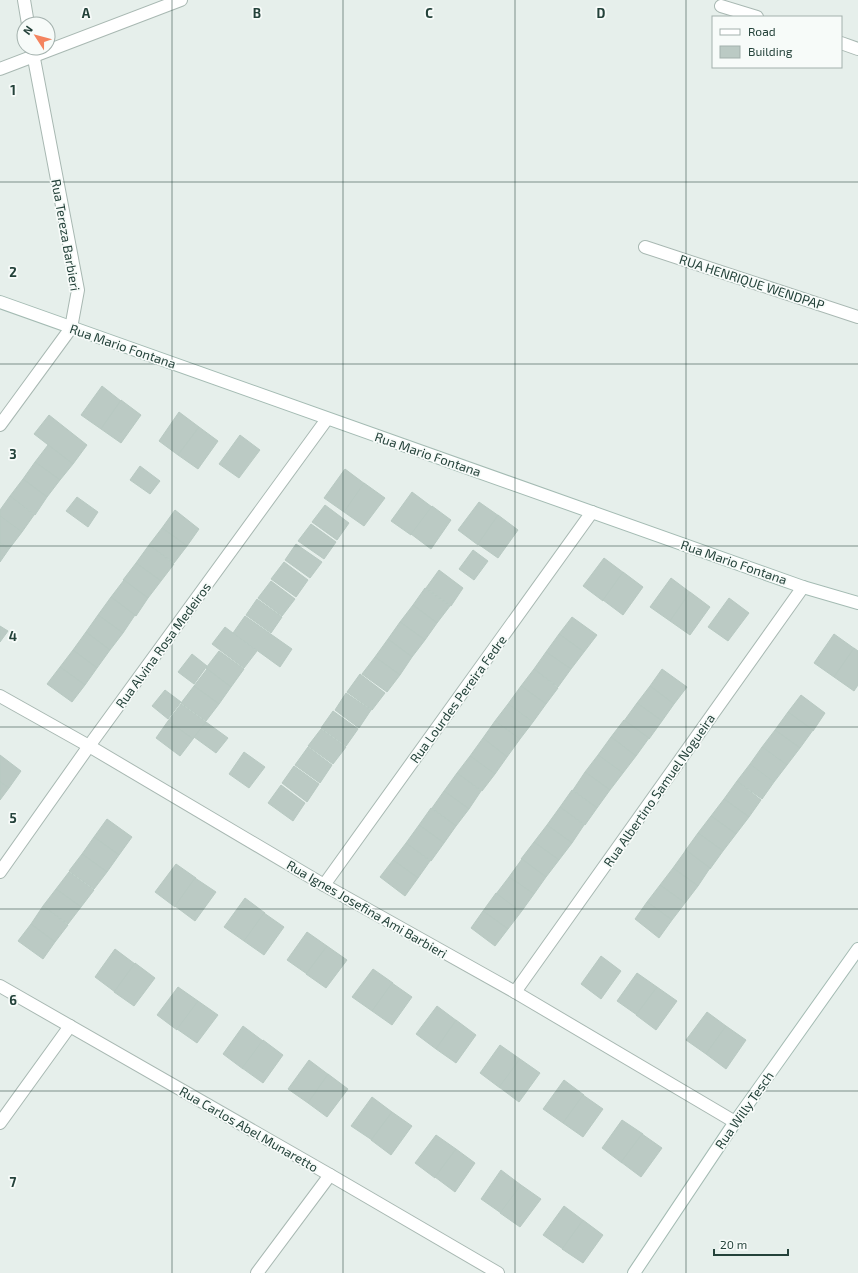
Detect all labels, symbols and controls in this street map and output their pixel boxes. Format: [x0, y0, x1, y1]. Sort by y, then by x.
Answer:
text: A [82, 5, 91, 21]
text: B [253, 5, 261, 21]
text: C [425, 5, 433, 21]
text: D [597, 5, 606, 21]
north arrow [16, 16, 56, 56]
legend [712, 16, 842, 68]
text: N [20, 23, 35, 37]
text: Road [748, 24, 776, 38]
text: Building [748, 44, 793, 58]
text: 1 [10, 82, 16, 98]
street label: Rua Tereza Barbieri [48, 178, 84, 292]
street label: RUA HENRIQUE WENDPAP [677, 251, 827, 313]
text: 2 [9, 264, 17, 280]
street label: Rua Mario Fontana [68, 320, 178, 372]
street label: Rua Mario Fontana [373, 428, 483, 480]
text: 3 [9, 446, 17, 462]
street label: Rua Mario Fontana [679, 536, 789, 588]
street label: Rua Alvina Rosa Medeiros [112, 579, 214, 711]
text: 4 [9, 628, 17, 644]
street label: Rua Lourdes Pereira Fedre [406, 632, 510, 766]
street label: Rua Albertino Samuel Nogueira [600, 710, 718, 870]
text: 5 [9, 810, 17, 826]
street label: Rua Ignes Josefina Ami Barbieri [284, 856, 450, 962]
text: 6 [9, 992, 17, 1008]
street label: Rua Willy Tesch [711, 1068, 777, 1152]
street label: Rua Carlos Abel Munaretto [177, 1083, 321, 1175]
text: 7 [10, 1174, 17, 1190]
scale bar [714, 1231, 788, 1257]
text: 20 m [720, 1237, 747, 1251]

